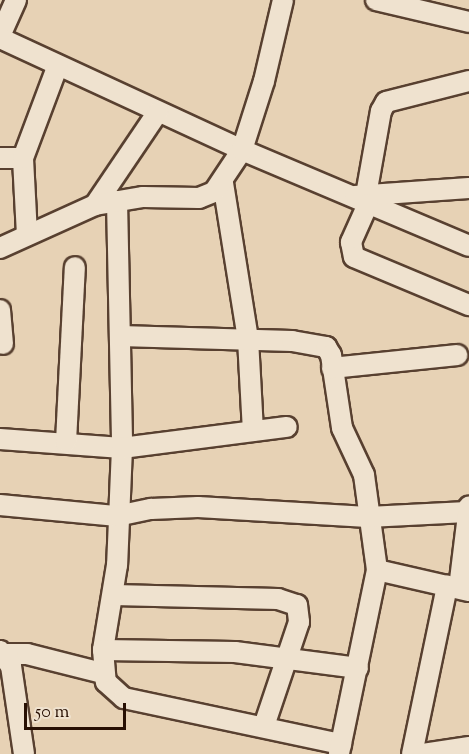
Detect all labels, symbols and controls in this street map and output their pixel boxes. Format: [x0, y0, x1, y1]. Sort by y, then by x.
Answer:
scale bar [27, 691, 129, 729]
text: 50 m [35, 700, 69, 726]

